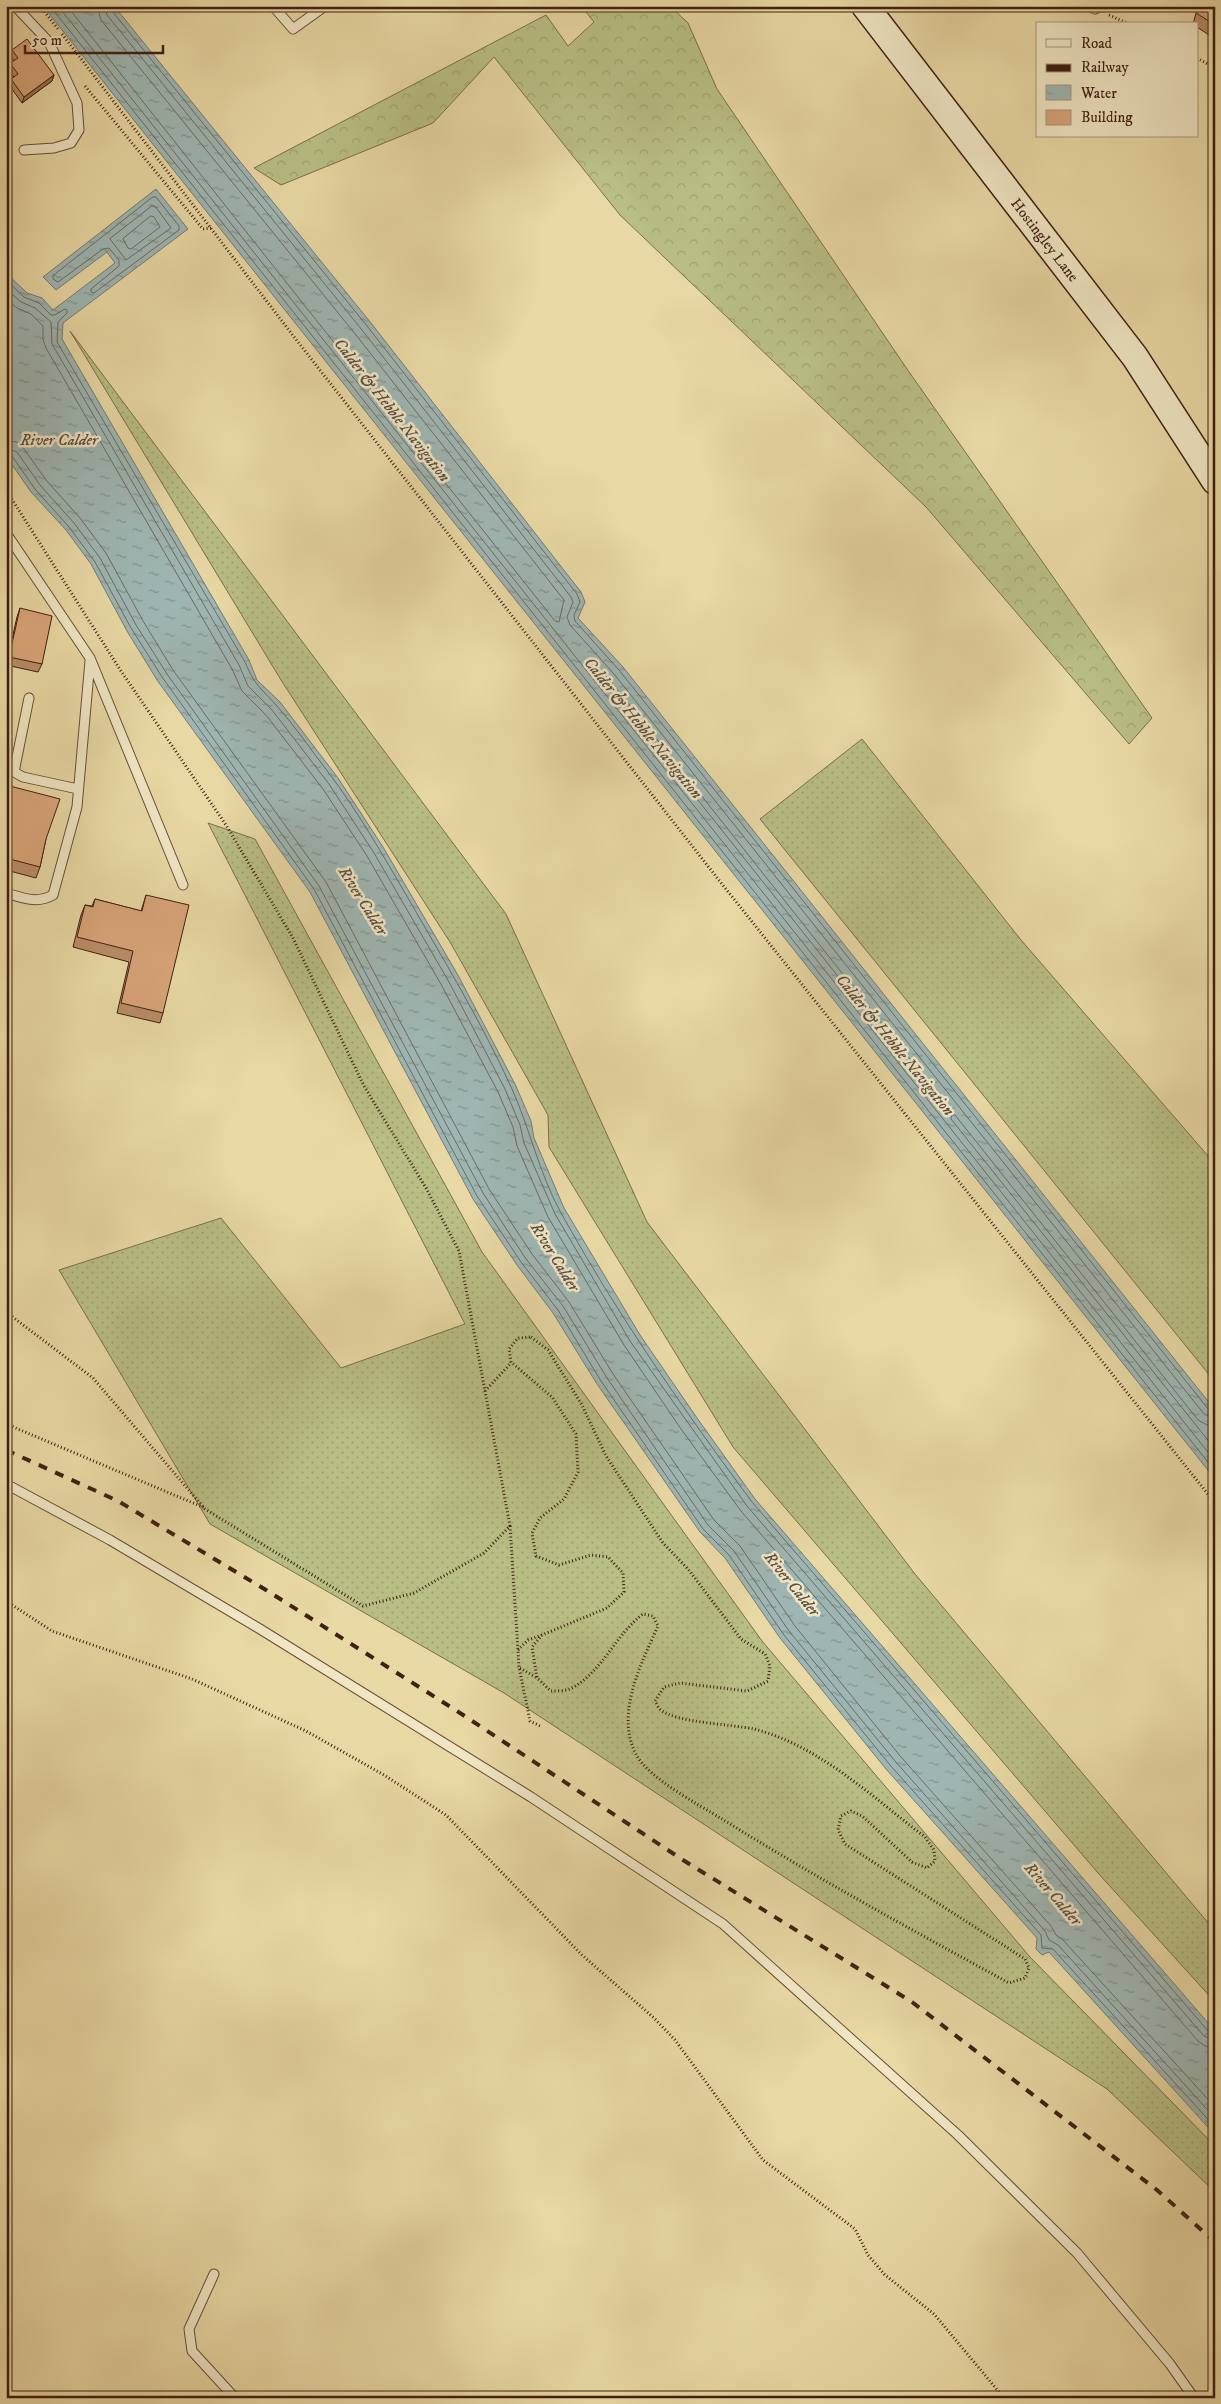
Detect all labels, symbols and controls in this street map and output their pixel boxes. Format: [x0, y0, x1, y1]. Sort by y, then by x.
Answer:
scale bar [25, 22, 162, 54]
legend [1036, 22, 1198, 138]
text: 50 m [32, 31, 62, 50]
text: Road [1081, 34, 1113, 53]
text: Railway [1081, 58, 1129, 77]
text: Water [1080, 84, 1117, 103]
text: Building [1081, 108, 1133, 127]
street label: Hostingley Lane [1007, 194, 1083, 286]
water label: Calder & Hebble Navigation [330, 334, 454, 486]
water label: River Calder [19, 430, 99, 450]
water label: Calder & Hebble Navigation [580, 653, 706, 803]
water label: River Calder [334, 862, 393, 940]
water label: Calder & Hebble Navigation [832, 970, 958, 1120]
water label: River Calder [526, 1218, 585, 1296]
water label: River Calder [759, 1547, 825, 1621]
water label: River Calder [1019, 1858, 1087, 1931]

